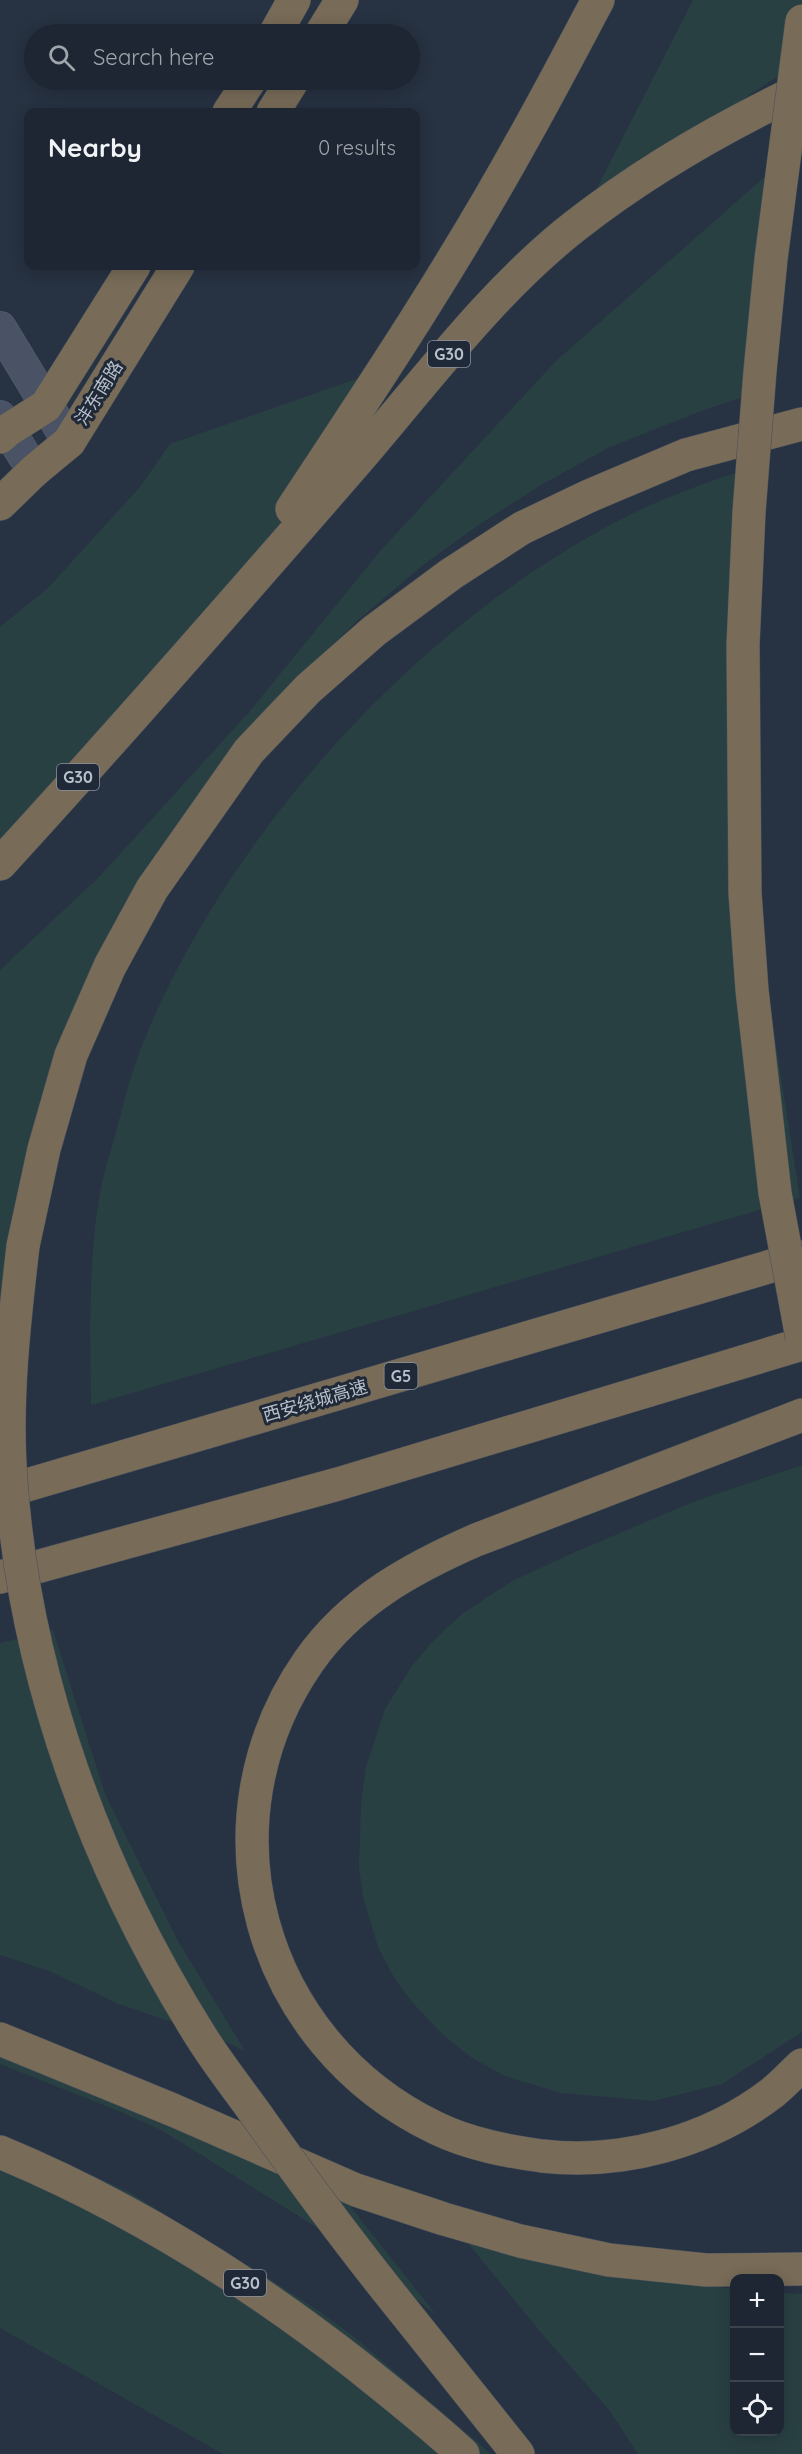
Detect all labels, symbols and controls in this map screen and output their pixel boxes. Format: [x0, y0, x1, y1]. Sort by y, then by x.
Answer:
search box [24, 24, 420, 90]
icon: search [45, 41, 78, 74]
text: Search here [93, 43, 214, 71]
text: Nearby [48, 131, 142, 164]
text: 0 results [318, 135, 396, 160]
road number: G30 [428, 341, 470, 367]
street label: 沣东南路 [70, 356, 127, 429]
road number: G30 [57, 764, 99, 790]
road number: G5 [384, 1363, 418, 1389]
street label: 西安绕城高速 [260, 1375, 370, 1426]
road number: G30 [224, 2270, 266, 2296]
map controls [730, 2274, 784, 2436]
button: + [730, 2274, 784, 2328]
button: − [730, 2328, 784, 2382]
button: locate [730, 2382, 784, 2436]

